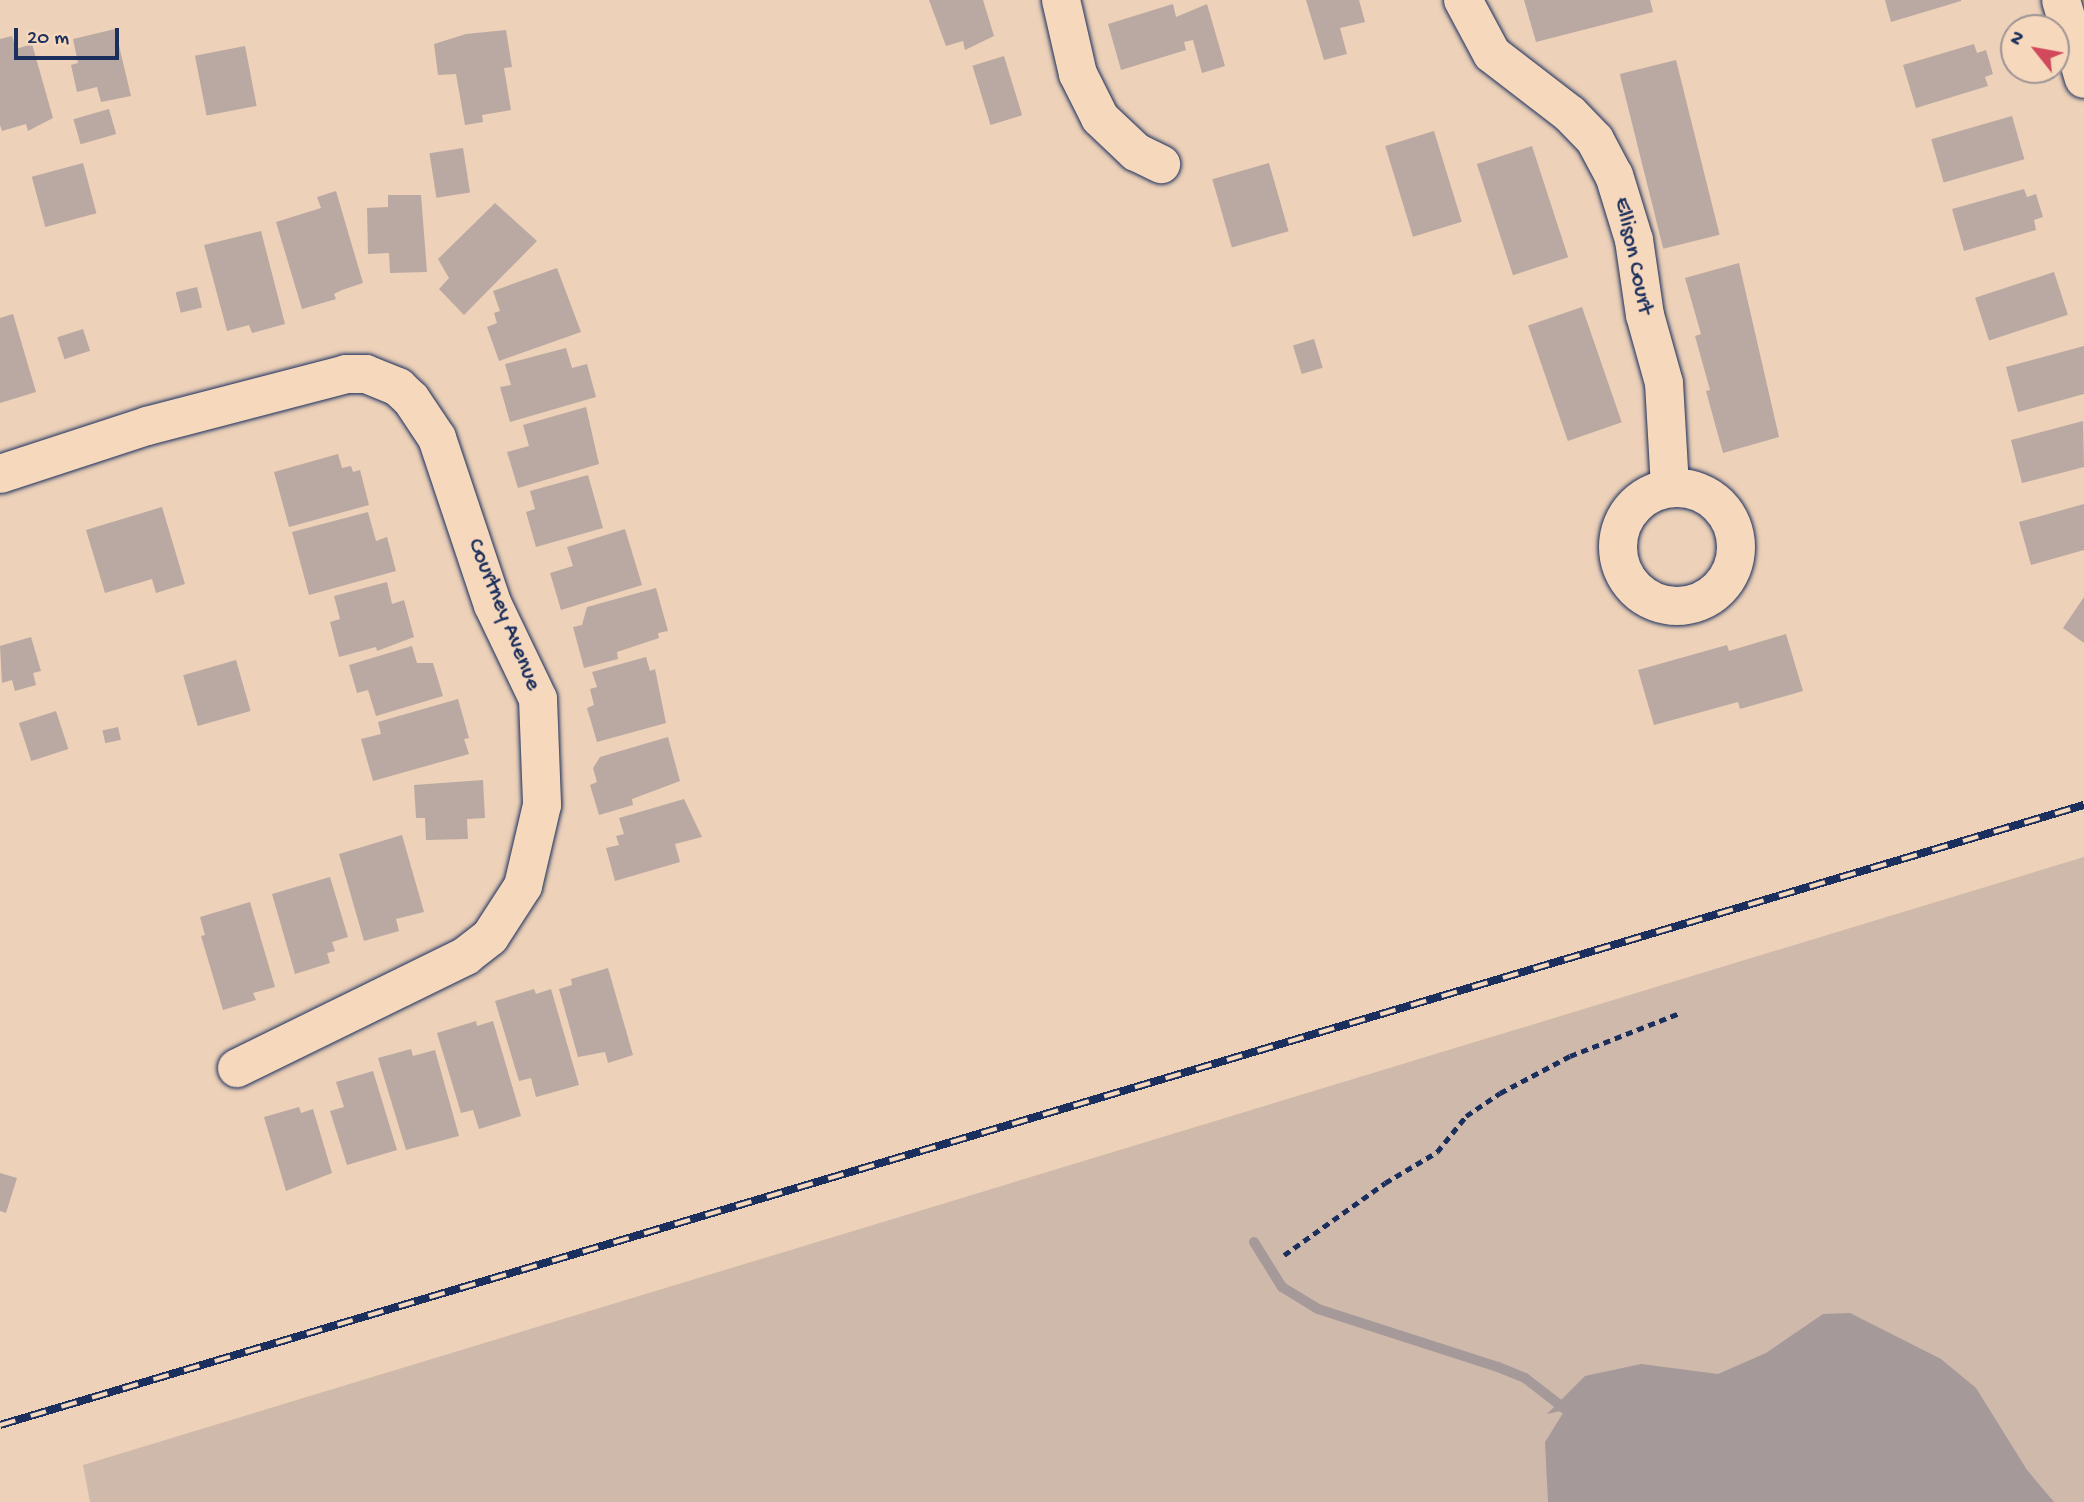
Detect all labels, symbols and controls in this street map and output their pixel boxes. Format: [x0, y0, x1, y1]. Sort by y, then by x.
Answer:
scale bar [18, 14, 122, 58]
north arrow [2000, 14, 2070, 84]
text: 20 m [27, 27, 69, 52]
text: N [2005, 28, 2031, 50]
street label: Ellison Court [1606, 195, 1658, 317]
street label: Courtney Avenue [460, 535, 546, 695]

